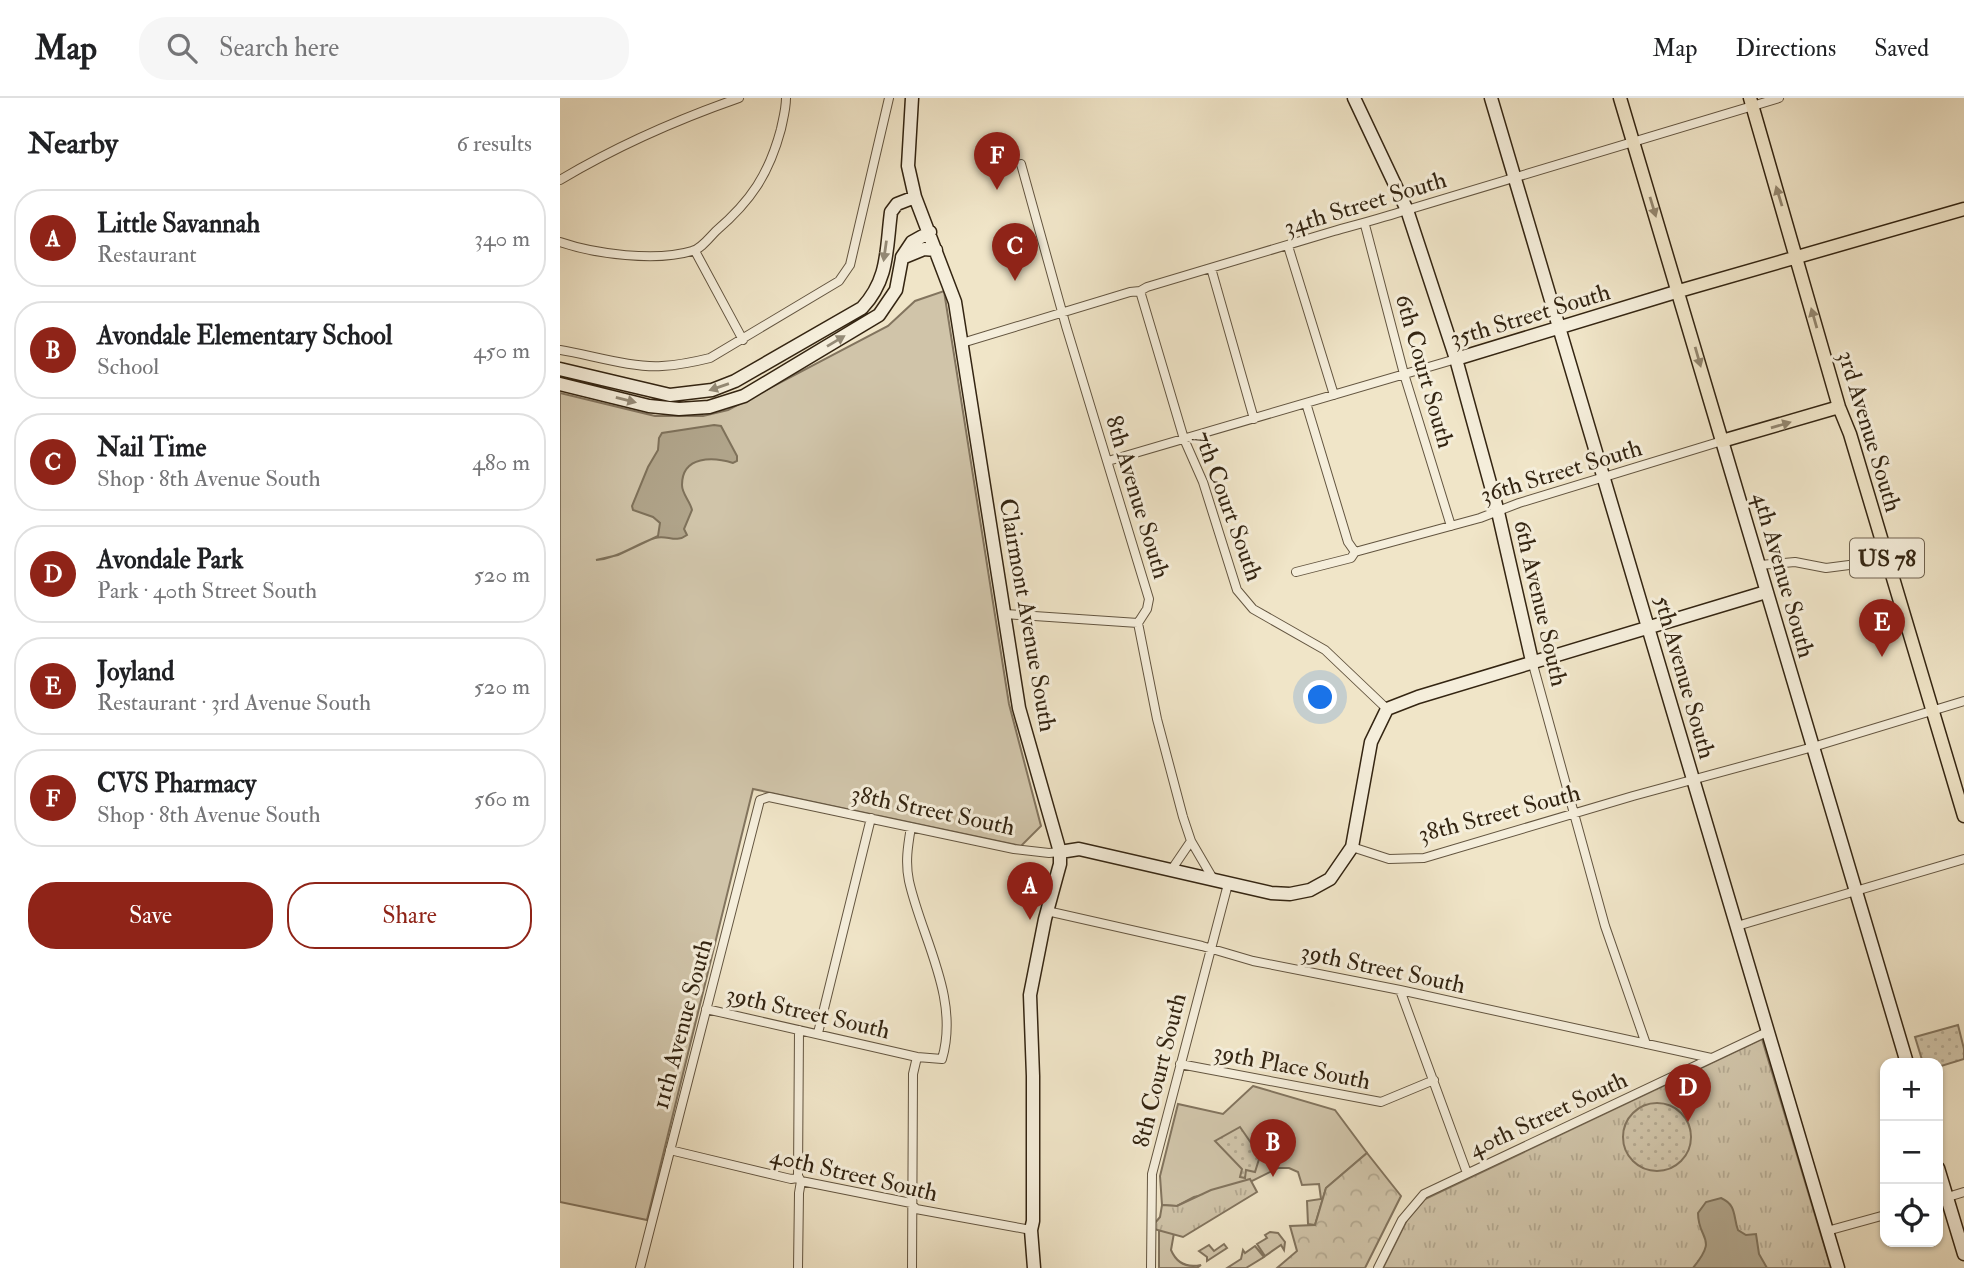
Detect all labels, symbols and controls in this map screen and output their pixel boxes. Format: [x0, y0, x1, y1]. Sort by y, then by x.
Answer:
search box [139, 17, 629, 80]
text: Map [35, 28, 97, 69]
icon: search [163, 29, 201, 67]
text: Search here [219, 32, 339, 64]
text: Map [1652, 33, 1697, 64]
text: Directions [1735, 33, 1836, 64]
text: Saved [1874, 33, 1929, 64]
text: Nearby [28, 125, 118, 162]
text: 6 results [457, 129, 532, 158]
pin: F [974, 132, 1020, 190]
street label: 34th Street South [1280, 164, 1450, 243]
one-way arrow [1774, 185, 1784, 206]
one-way arrow [1649, 197, 1659, 218]
text: Little Savannah [97, 208, 260, 240]
pin: C [992, 223, 1038, 281]
text: A [46, 224, 60, 253]
text: 340 m [474, 224, 530, 253]
text: Restaurant [97, 240, 197, 269]
one-way arrow [880, 240, 891, 262]
street label: 35th Street South [1446, 276, 1614, 355]
street label: 6th Court South [1388, 291, 1461, 452]
one-way arrow [1808, 308, 1818, 329]
text: Avondale Elementary School [97, 320, 392, 352]
one-way arrow [826, 335, 845, 347]
text: B [45, 336, 61, 365]
text: 450 m [473, 336, 530, 365]
one-way arrow [1694, 347, 1704, 368]
street label: 3rd Avenue South [1830, 347, 1909, 516]
text: School [97, 352, 159, 381]
one-way arrow [709, 382, 730, 393]
one-way arrow [615, 395, 637, 406]
street label: 8th Avenue South [1098, 412, 1177, 583]
one-way arrow [1771, 419, 1792, 429]
street label: 7th Court South [1187, 427, 1270, 586]
text: Nail Time [97, 432, 206, 464]
street label: 36th Street South [1477, 432, 1646, 511]
text: C [45, 448, 61, 477]
text: 480 m [472, 448, 530, 477]
text: Shop · 8th Avenue South [97, 464, 321, 493]
street label: 4th Avenue South [1745, 489, 1822, 662]
street label: Clairmont Avenue South [992, 496, 1063, 734]
street label: 6th Avenue South [1506, 517, 1575, 690]
road number: US 78 [1850, 538, 1924, 578]
text: Avondale Park [97, 544, 243, 576]
text: D [44, 560, 62, 589]
text: 520 m [474, 560, 530, 589]
text: Park · 40th Street South [97, 576, 317, 605]
street label: 5th Avenue South [1646, 592, 1723, 763]
pin: E [1859, 599, 1905, 657]
text: Joyland [97, 656, 174, 688]
text: E [45, 672, 61, 701]
text: 520 m [474, 672, 530, 701]
your location [1303, 680, 1337, 714]
text: Restaurant · 3rd Avenue South [97, 688, 371, 717]
text: CVS Pharmacy [97, 768, 256, 800]
street label: 38th Street South [1415, 777, 1584, 850]
street label: 38th Street South [848, 778, 1018, 843]
text: F [46, 784, 60, 813]
text: 560 m [474, 784, 530, 813]
text: Shop · 8th Avenue South [97, 800, 321, 829]
pin: A [1007, 862, 1053, 920]
button: Save [28, 882, 273, 949]
button: Share [287, 882, 532, 949]
street label: 11th Avenue South [645, 935, 720, 1113]
street label: 39th Street South [1298, 936, 1468, 1001]
street label: 39th Street South [723, 979, 893, 1047]
street label: 8th Court South [1125, 990, 1194, 1150]
street label: 39th Place South [1211, 1036, 1373, 1097]
map controls [1880, 1058, 1943, 1247]
button: + [1880, 1058, 1943, 1121]
street label: 40th Street South [1464, 1064, 1633, 1165]
pin: D [1665, 1064, 1711, 1122]
pin: B [1250, 1119, 1296, 1177]
button: − [1880, 1121, 1943, 1184]
street label: 40th Street South [767, 1140, 941, 1209]
button: locate [1880, 1184, 1943, 1247]

